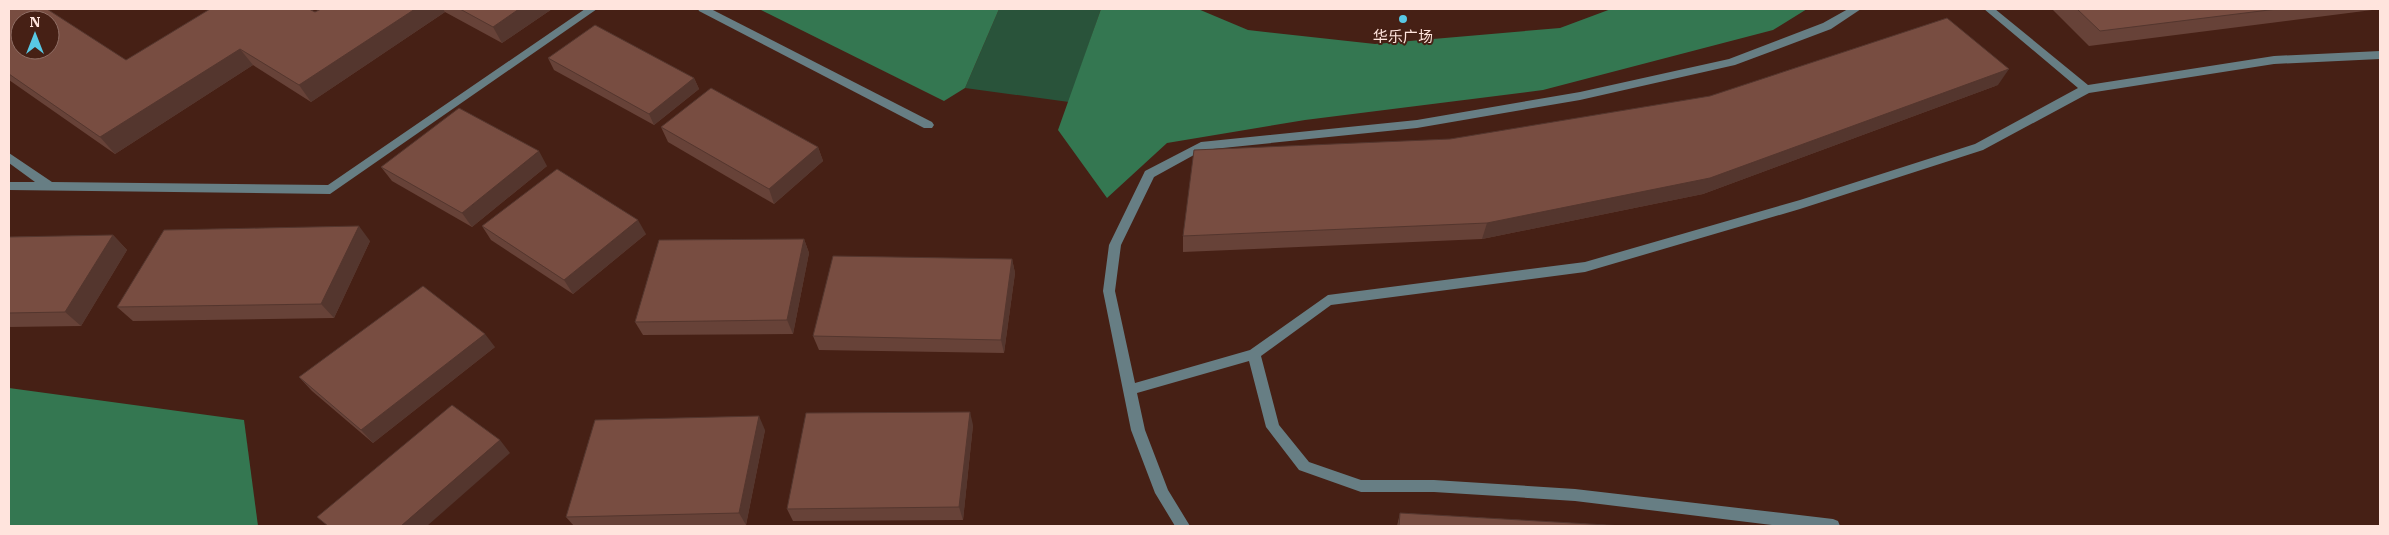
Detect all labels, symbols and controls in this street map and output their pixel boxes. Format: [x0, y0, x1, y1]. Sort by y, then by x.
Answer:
north arrow [10, 10, 60, 60]
text: N [29, 13, 41, 31]
marker: 华乐广场 [1397, 13, 1409, 25]
place label: 华乐广场 [1373, 27, 1433, 46]

